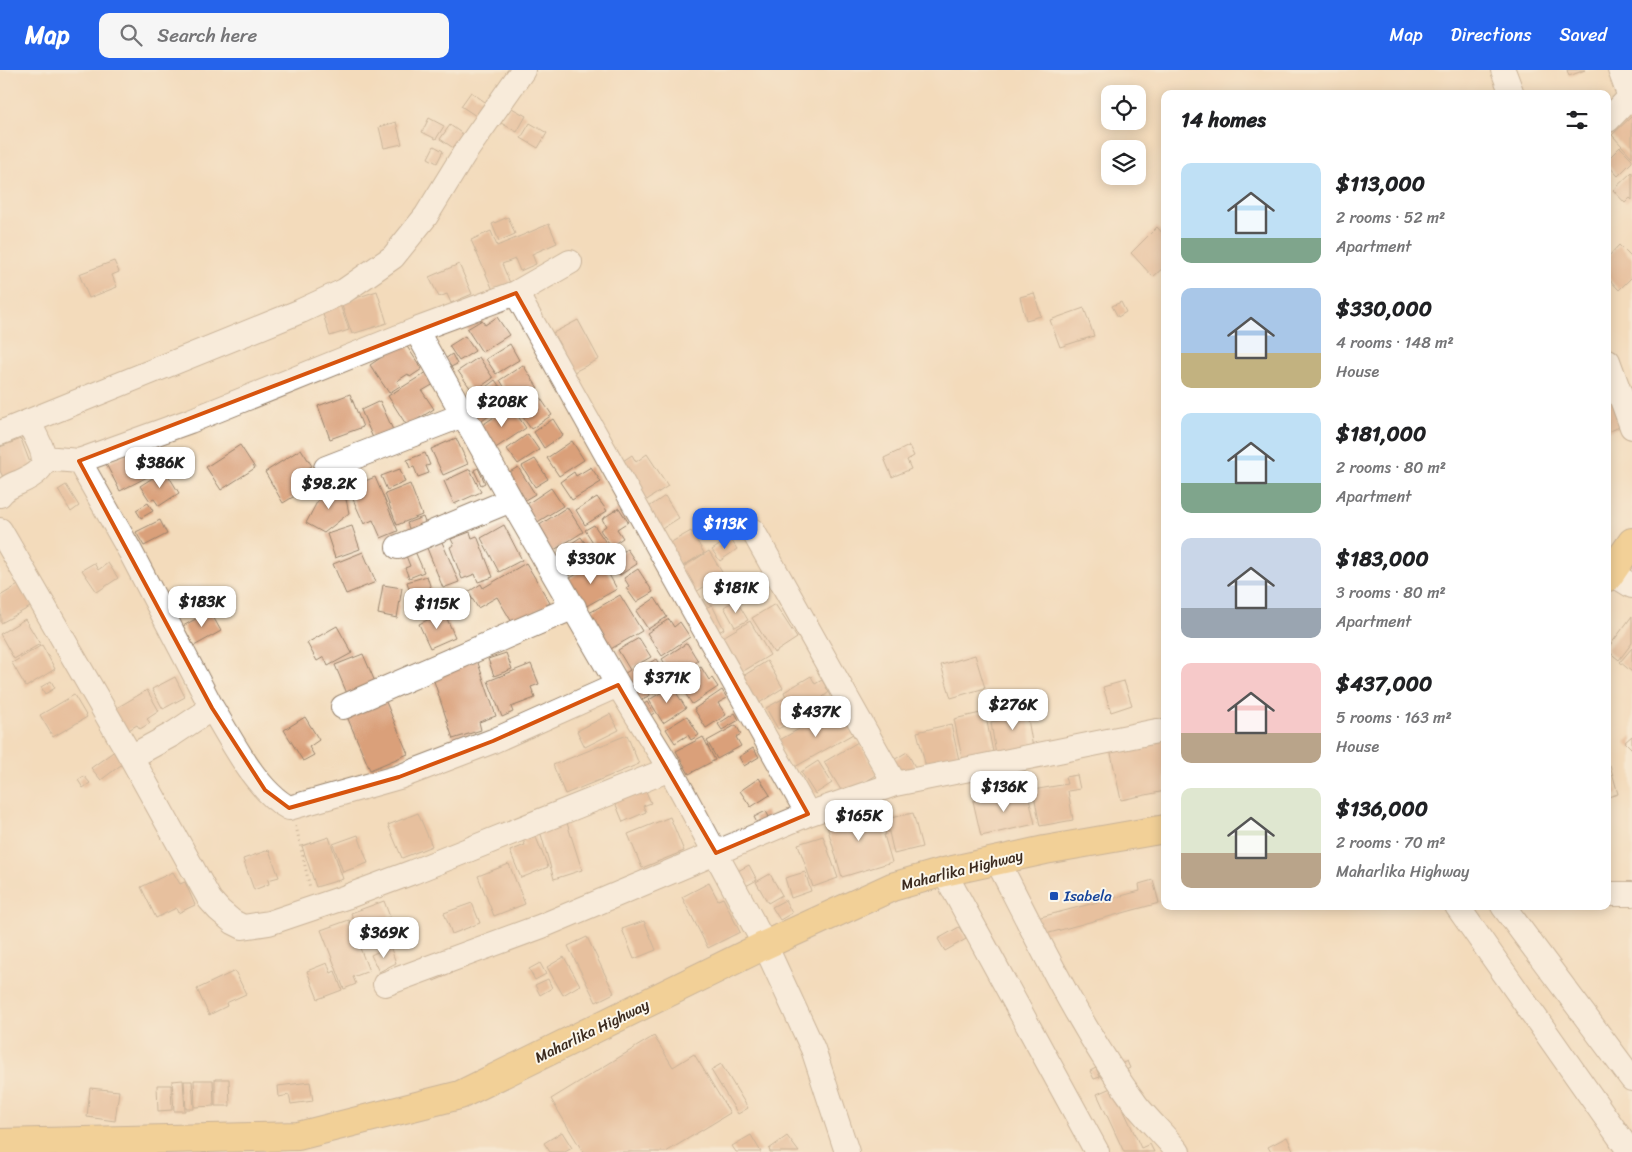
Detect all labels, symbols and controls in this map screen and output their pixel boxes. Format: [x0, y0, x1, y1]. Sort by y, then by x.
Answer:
search box [99, 13, 449, 58]
text: Map [25, 14, 69, 56]
text: Search here [157, 19, 257, 52]
text: Map [1390, 19, 1423, 51]
text: Directions [1451, 19, 1532, 51]
text: Saved [1560, 19, 1607, 51]
icon: search [117, 21, 145, 49]
map controls [1101, 85, 1146, 185]
button: locate [1101, 85, 1146, 130]
text: 14 homes [1181, 101, 1266, 139]
icon: filters [1563, 106, 1591, 134]
button: layers [1101, 140, 1146, 185]
text: $113,000 [1336, 165, 1425, 203]
icon: home [1221, 183, 1281, 243]
text: 2 rooms · 52 m² [1336, 203, 1445, 232]
text: Apartment [1336, 232, 1412, 261]
text: $330,000 [1336, 290, 1432, 328]
icon: home [1221, 308, 1281, 368]
text: 4 rooms · 148 m² [1336, 328, 1454, 357]
text: House [1336, 357, 1379, 386]
pin: $208K [467, 386, 537, 428]
text: $208K [477, 387, 527, 416]
text: $181,000 [1336, 415, 1426, 453]
icon: home [1221, 433, 1281, 493]
pin: $386K [125, 446, 195, 489]
text: $386K [136, 448, 184, 477]
text: 2 rooms · 80 m² [1336, 453, 1446, 482]
pin: $98.2K [288, 468, 370, 510]
text: $98.2K [302, 469, 356, 498]
text: Apartment [1336, 482, 1412, 511]
pin: $113K [690, 508, 760, 550]
text: $113K [703, 509, 747, 538]
text: $183,000 [1336, 540, 1429, 578]
pin: $330K [556, 542, 626, 585]
text: $330K [567, 544, 615, 573]
icon: home [1221, 558, 1281, 618]
pin: $181K [701, 572, 771, 614]
text: $181K [714, 573, 758, 602]
text: 3 rooms · 80 m² [1336, 578, 1446, 607]
pin: $183K [167, 586, 237, 628]
text: $183K [179, 587, 225, 616]
pin: $115K [402, 588, 472, 630]
text: $115K [415, 589, 459, 618]
text: Apartment [1336, 607, 1412, 636]
pin: $371K [632, 662, 702, 704]
text: $371K [644, 663, 690, 692]
text: $437,000 [1336, 665, 1432, 703]
icon: home [1221, 683, 1281, 743]
pin: $276K [978, 688, 1048, 731]
text: $276K [989, 690, 1037, 719]
pin: $437K [781, 696, 851, 738]
text: $437K [792, 697, 840, 726]
text: 5 rooms · 163 m² [1336, 703, 1452, 732]
text: House [1336, 732, 1379, 761]
pin: $136K [969, 770, 1039, 813]
text: $136K [981, 772, 1027, 801]
text: $136,000 [1336, 790, 1428, 828]
pin: $165K [824, 800, 894, 842]
text: $165K [836, 801, 882, 830]
icon: home [1221, 808, 1281, 868]
text: 2 rooms · 70 m² [1336, 828, 1446, 857]
street label: Maharlika Highway [898, 842, 1026, 898]
text: Maharlika Highway [1336, 857, 1469, 886]
place label: Isabela [1063, 883, 1112, 909]
marker: Isabela [1048, 890, 1060, 902]
pin: $369K [349, 916, 419, 959]
text: $369K [360, 918, 408, 947]
street label: Maharlika Highway [530, 992, 654, 1070]

